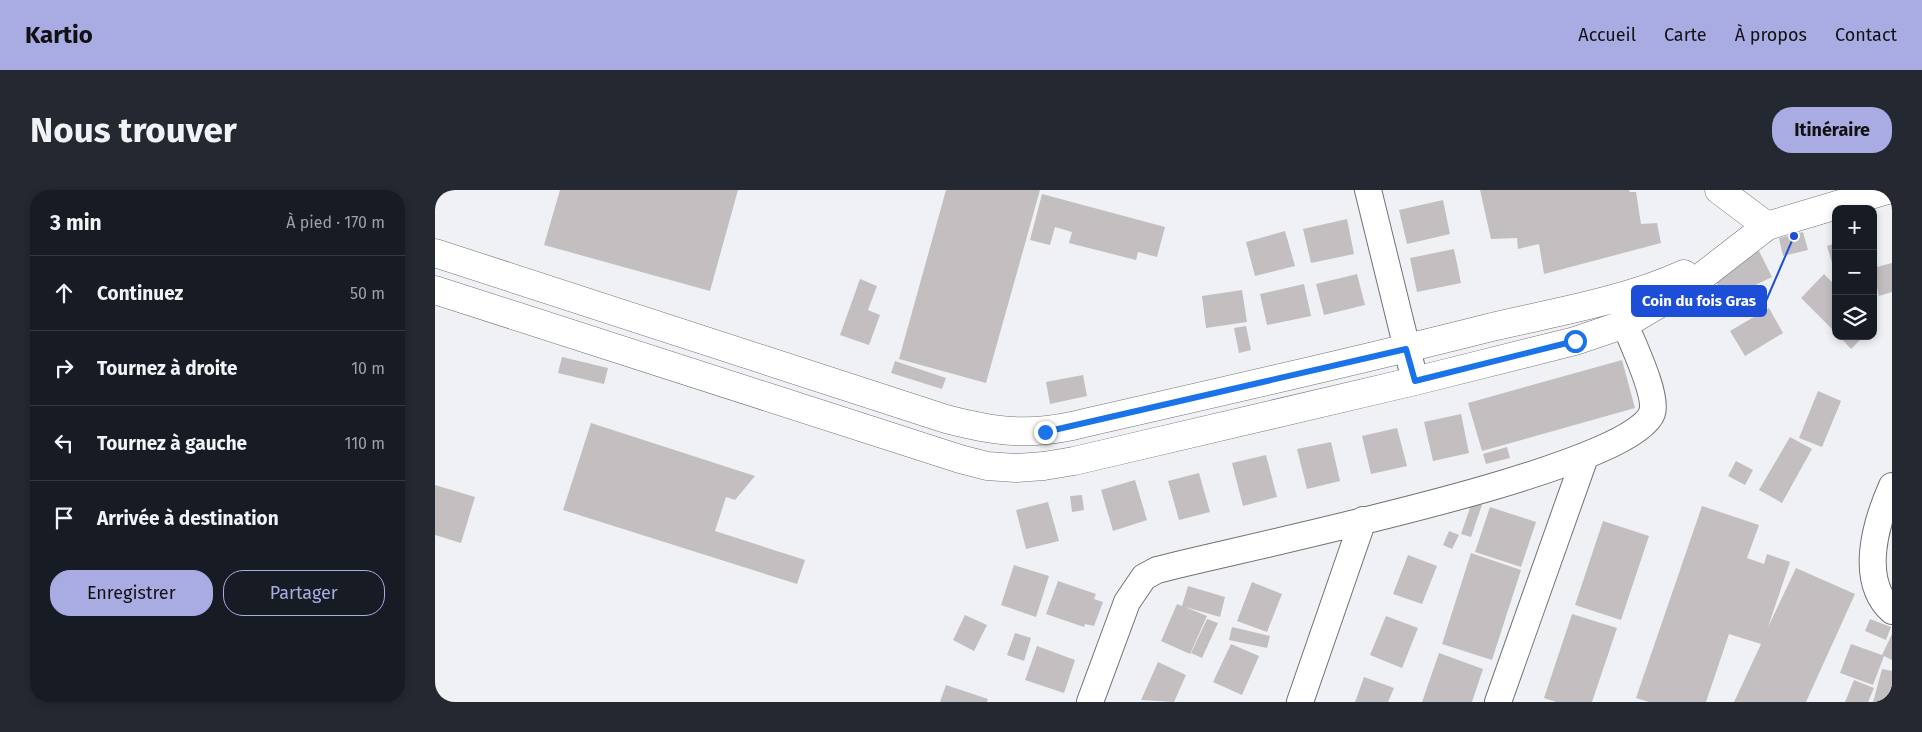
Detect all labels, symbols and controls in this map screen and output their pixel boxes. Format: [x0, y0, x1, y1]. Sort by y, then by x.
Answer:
text: Kartio [25, 21, 93, 49]
text: Accueil [1578, 24, 1636, 46]
text: Carte [1664, 24, 1707, 46]
text: À propos [1735, 24, 1807, 46]
text: Contact [1835, 24, 1897, 46]
button: Itinéraire [1772, 107, 1892, 153]
text: Nous trouver [30, 109, 237, 151]
map controls [1832, 205, 1877, 340]
button: + [1832, 205, 1877, 250]
text: 3 min [50, 210, 102, 236]
text: À pied · 170 m [286, 213, 385, 232]
button: − [1832, 250, 1877, 295]
icon: ahead [50, 279, 78, 307]
text: Continuez [97, 282, 183, 305]
text: 50 m [350, 284, 385, 303]
callout: Coin du fois Gras [1632, 286, 1766, 316]
text: Coin du fois Gras [1642, 292, 1756, 310]
button: layers [1832, 295, 1877, 340]
route start [1564, 330, 1587, 353]
icon: right [50, 354, 78, 382]
text: Tournez à droite [97, 357, 238, 380]
text: 10 m [351, 359, 385, 378]
route end [1034, 421, 1057, 444]
icon: left [50, 429, 78, 457]
text: Tournez à gauche [97, 432, 247, 455]
text: 110 m [344, 434, 385, 453]
icon: arrive [50, 504, 78, 532]
text: Arrivée à destination [97, 507, 279, 530]
button: Enregistrer [50, 570, 213, 616]
button: Partager [223, 570, 385, 616]

